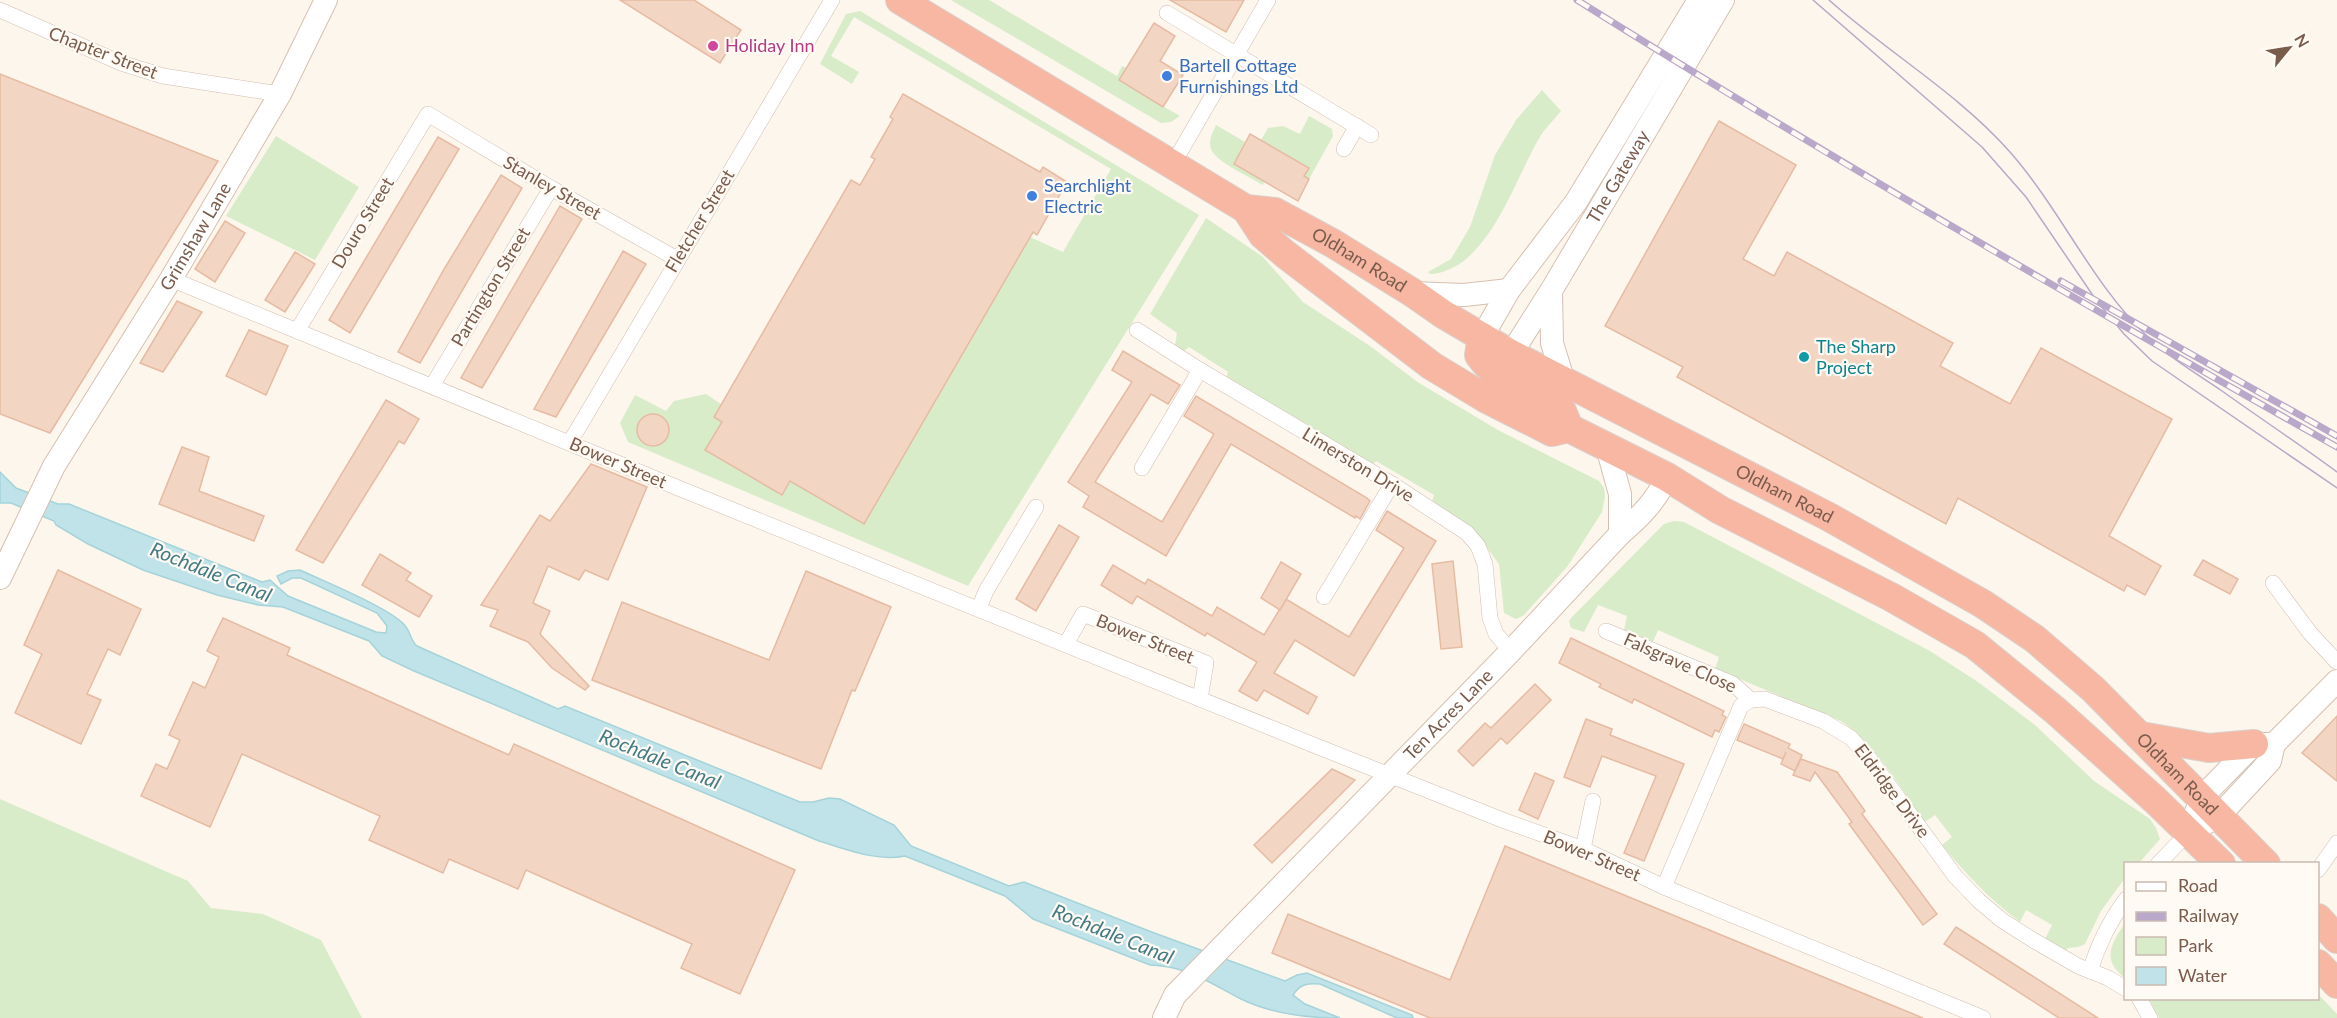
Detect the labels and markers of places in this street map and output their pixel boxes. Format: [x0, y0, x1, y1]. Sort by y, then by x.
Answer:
place label: Holiday Inn [725, 34, 815, 56]
marker: Holiday Inn [706, 39, 720, 53]
place label: Bartell Cottage Furnishings Ltd [1179, 54, 1298, 97]
marker: Bartell Cottage Furnishings Ltd [1160, 69, 1174, 83]
place label: Searchlight Electric [1044, 174, 1132, 217]
marker: Searchlight Electric [1025, 189, 1039, 203]
place label: The Sharp Project [1816, 335, 1896, 378]
marker: The Sharp Project [1797, 350, 1811, 364]

